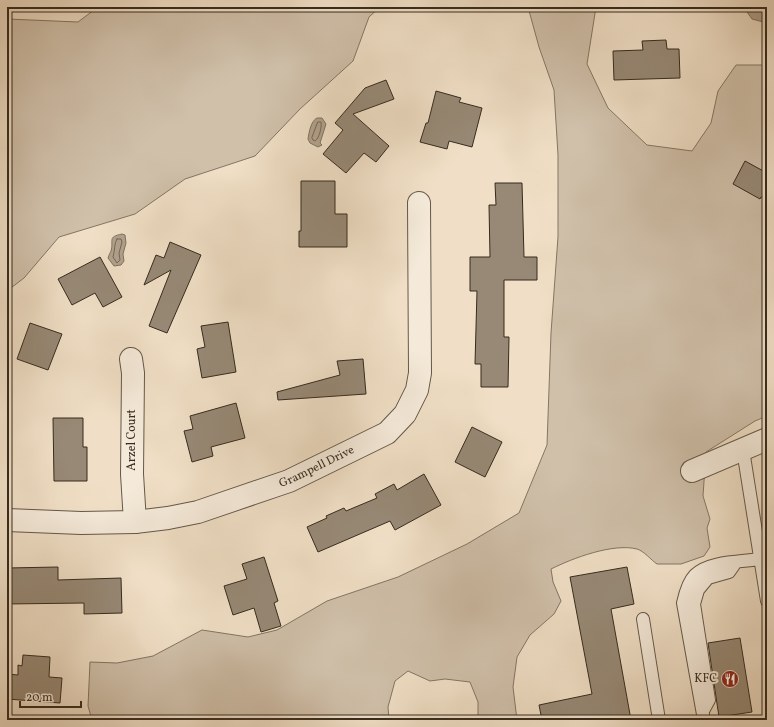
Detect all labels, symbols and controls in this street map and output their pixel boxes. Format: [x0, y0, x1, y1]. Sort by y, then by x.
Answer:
street label: Arzel Court [124, 409, 140, 471]
street label: Grampell Drive [277, 442, 357, 492]
restaurant icon: KFC [720, 669, 740, 689]
place label: KFC [694, 671, 717, 687]
scale bar [20, 683, 81, 709]
text: 20 m [26, 690, 53, 706]

